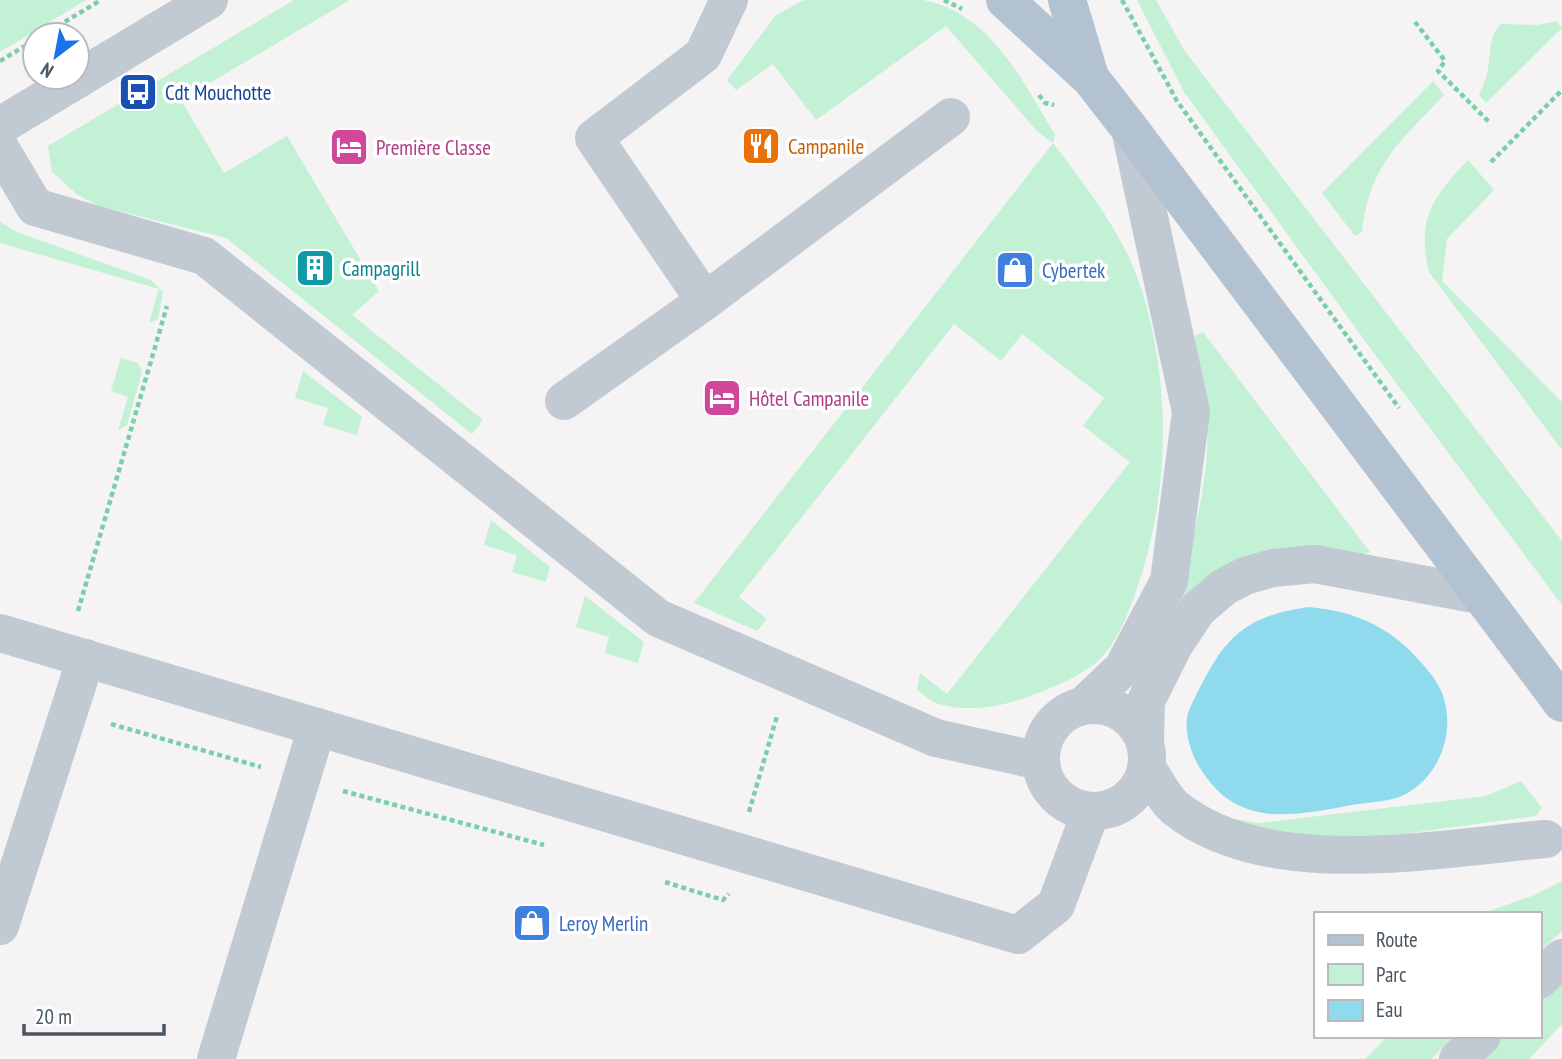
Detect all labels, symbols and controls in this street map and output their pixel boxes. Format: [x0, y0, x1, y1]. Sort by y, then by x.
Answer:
north arrow [21, 21, 91, 91]
text: N [36, 58, 58, 83]
bus stop icon: Cdt Mouchotte [117, 71, 159, 113]
place label: Cdt Mouchotte [165, 79, 271, 106]
restaurant icon: Campanile [740, 125, 782, 167]
hotel icon: Première Classe [328, 126, 370, 168]
place label: Campanile [788, 133, 864, 160]
place label: Première Classe [376, 134, 491, 161]
building icon: Campagrill [294, 247, 336, 289]
shop icon: Cybertek [994, 249, 1036, 291]
place label: Campagrill [342, 255, 420, 282]
place label: Cybertek [1042, 257, 1105, 284]
hotel icon: Hôtel Campanile [701, 377, 743, 419]
place label: Hôtel Campanile [749, 385, 869, 412]
shop icon: Leroy Merlin [511, 902, 553, 944]
place label: Leroy Merlin [559, 910, 648, 937]
legend [1314, 912, 1541, 1038]
text: Route [1376, 926, 1418, 953]
text: Parc [1376, 961, 1407, 988]
scale bar [24, 992, 164, 1036]
text: Eau [1376, 996, 1403, 1023]
text: 20 m [35, 1003, 72, 1030]

